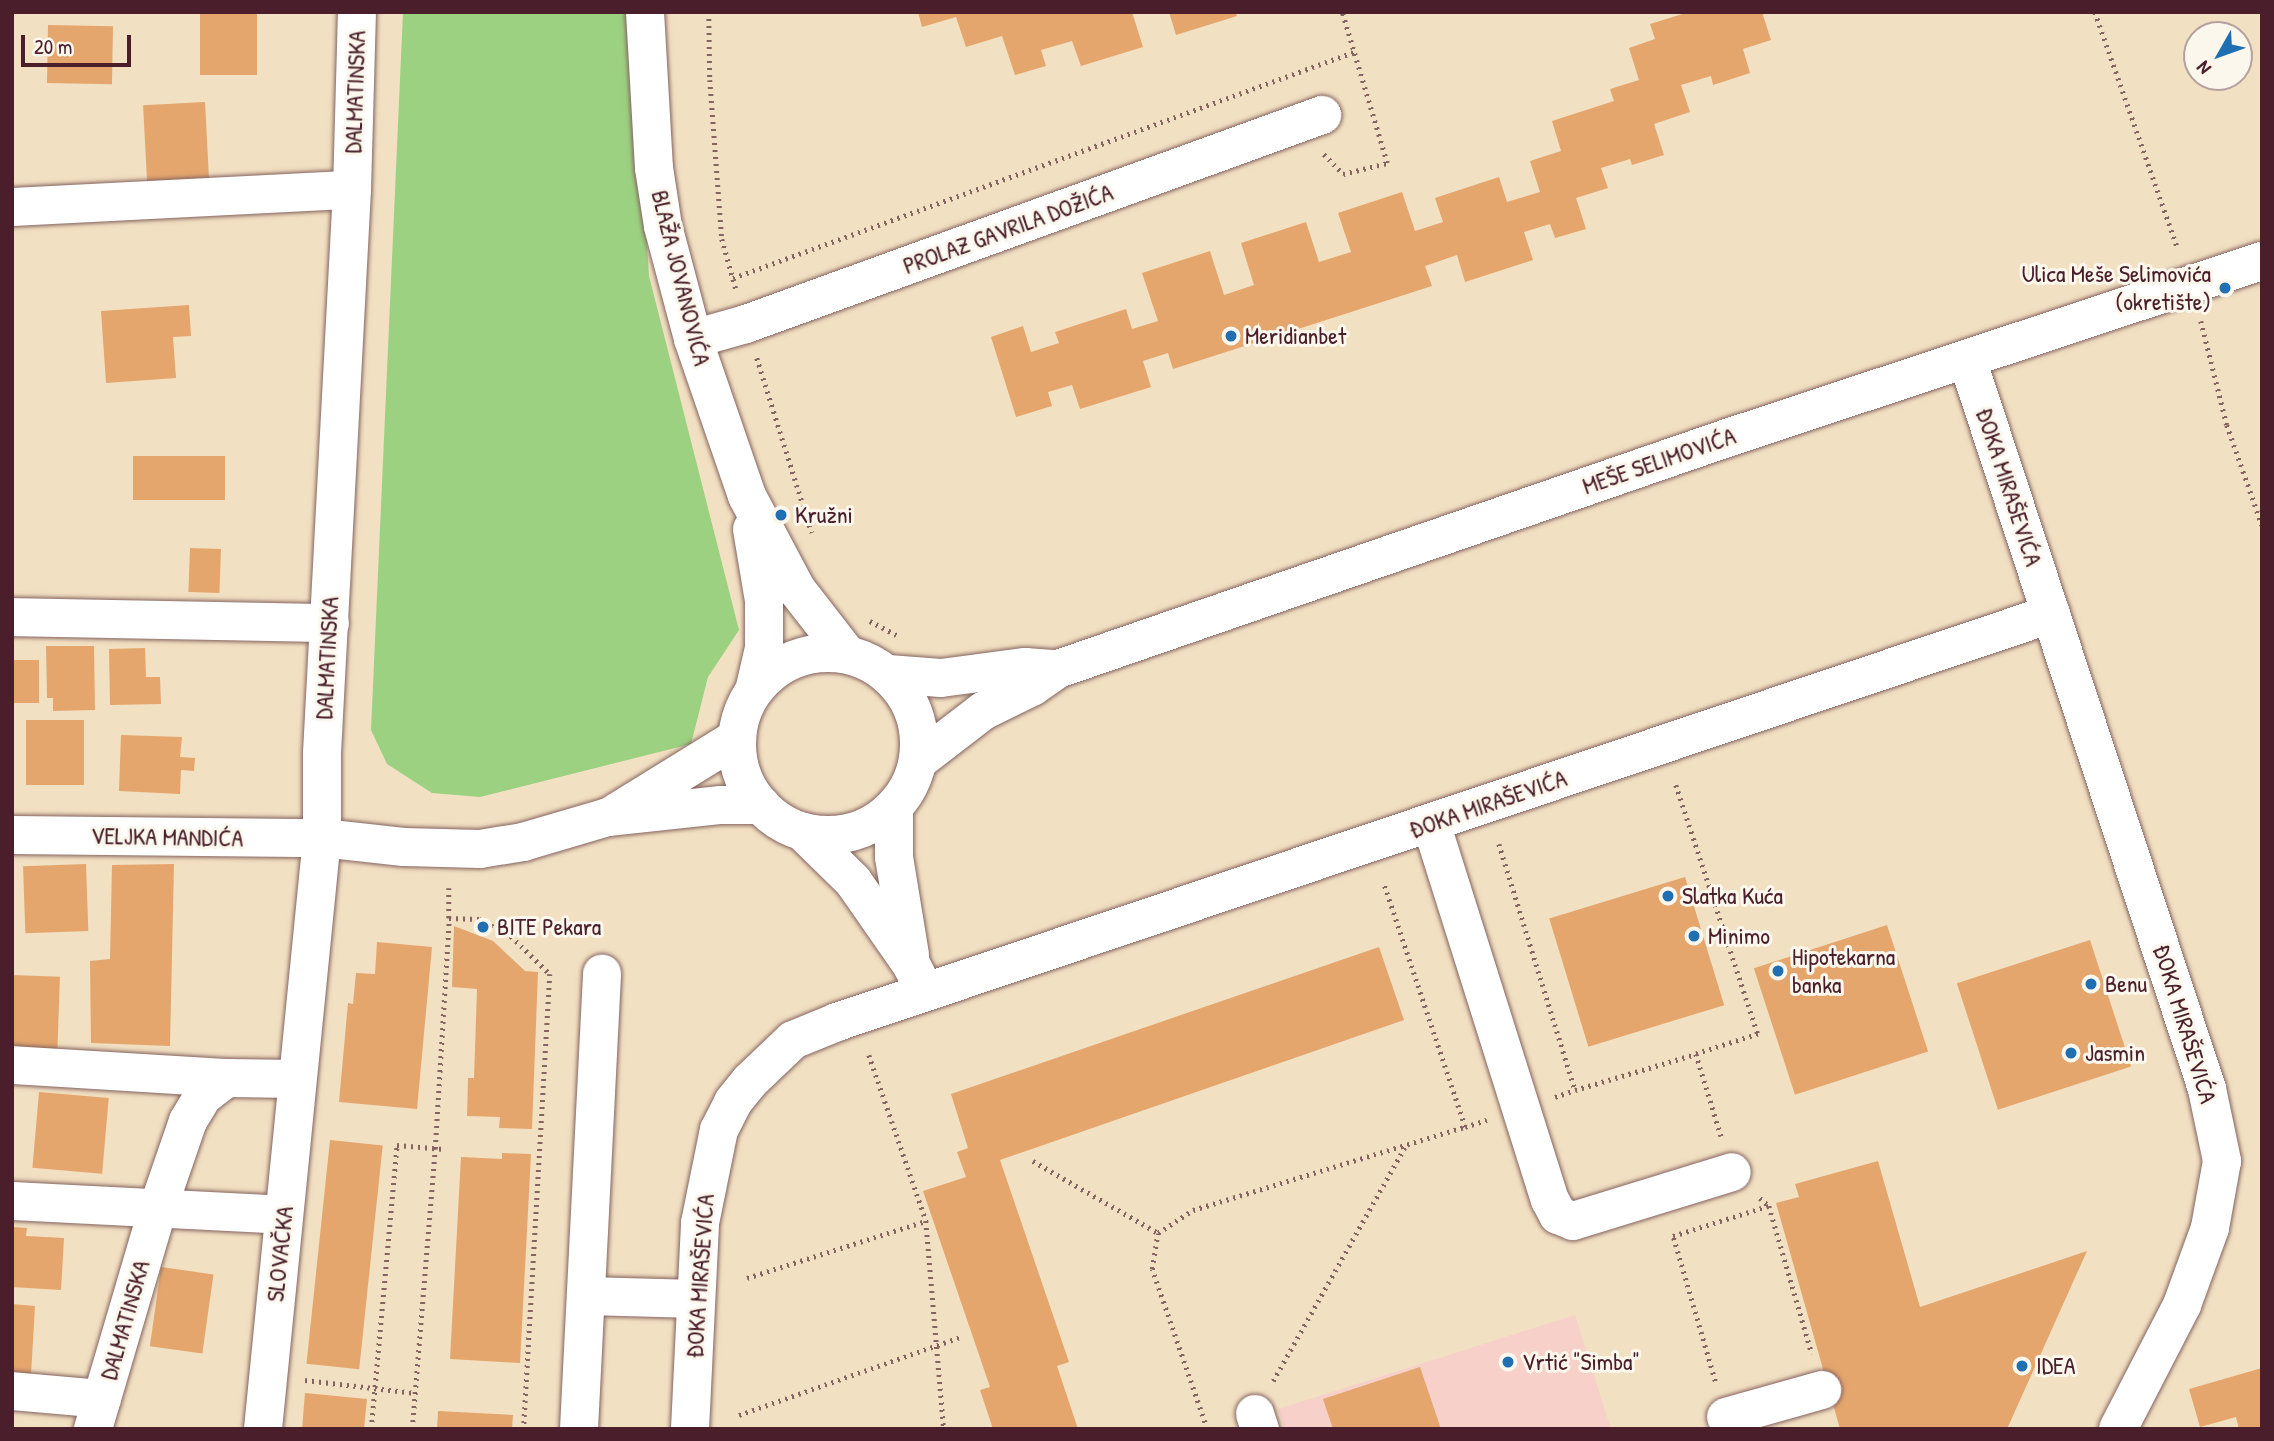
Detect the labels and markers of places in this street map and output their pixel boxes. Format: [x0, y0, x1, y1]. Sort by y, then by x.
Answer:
place label: Ulica Meše Selimovića (okretište) [2022, 260, 2211, 316]
marker: Ulica Meše Selimovića (okretište) [2217, 280, 2233, 296]
place label: Meridianbet [1245, 322, 1346, 350]
marker: Meridianbet [1223, 328, 1239, 344]
place label: Kružni [795, 501, 853, 529]
marker: Kružni [773, 507, 789, 523]
place label: Slatka Kuća [1682, 882, 1783, 910]
marker: Slatka Kuća [1660, 888, 1676, 904]
place label: BITE Pekara [497, 913, 601, 941]
marker: BITE Pekara [475, 919, 491, 935]
place label: Minimo [1708, 922, 1770, 950]
marker: Minimo [1686, 928, 1702, 944]
place label: Hipotekarna banka [1792, 943, 1895, 999]
marker: Hipotekarna banka [1770, 963, 1786, 979]
place label: Benu [2105, 970, 2147, 998]
marker: Benu [2083, 976, 2099, 992]
place label: Jasmin [2085, 1039, 2145, 1067]
marker: Jasmin [2063, 1045, 2079, 1061]
place label: Vrtić "Simba" [1522, 1348, 1640, 1376]
place label: IDEA [2036, 1352, 2075, 1380]
marker: Vrtić "Simba" [1500, 1354, 1516, 1370]
marker: IDEA [2014, 1358, 2030, 1374]

